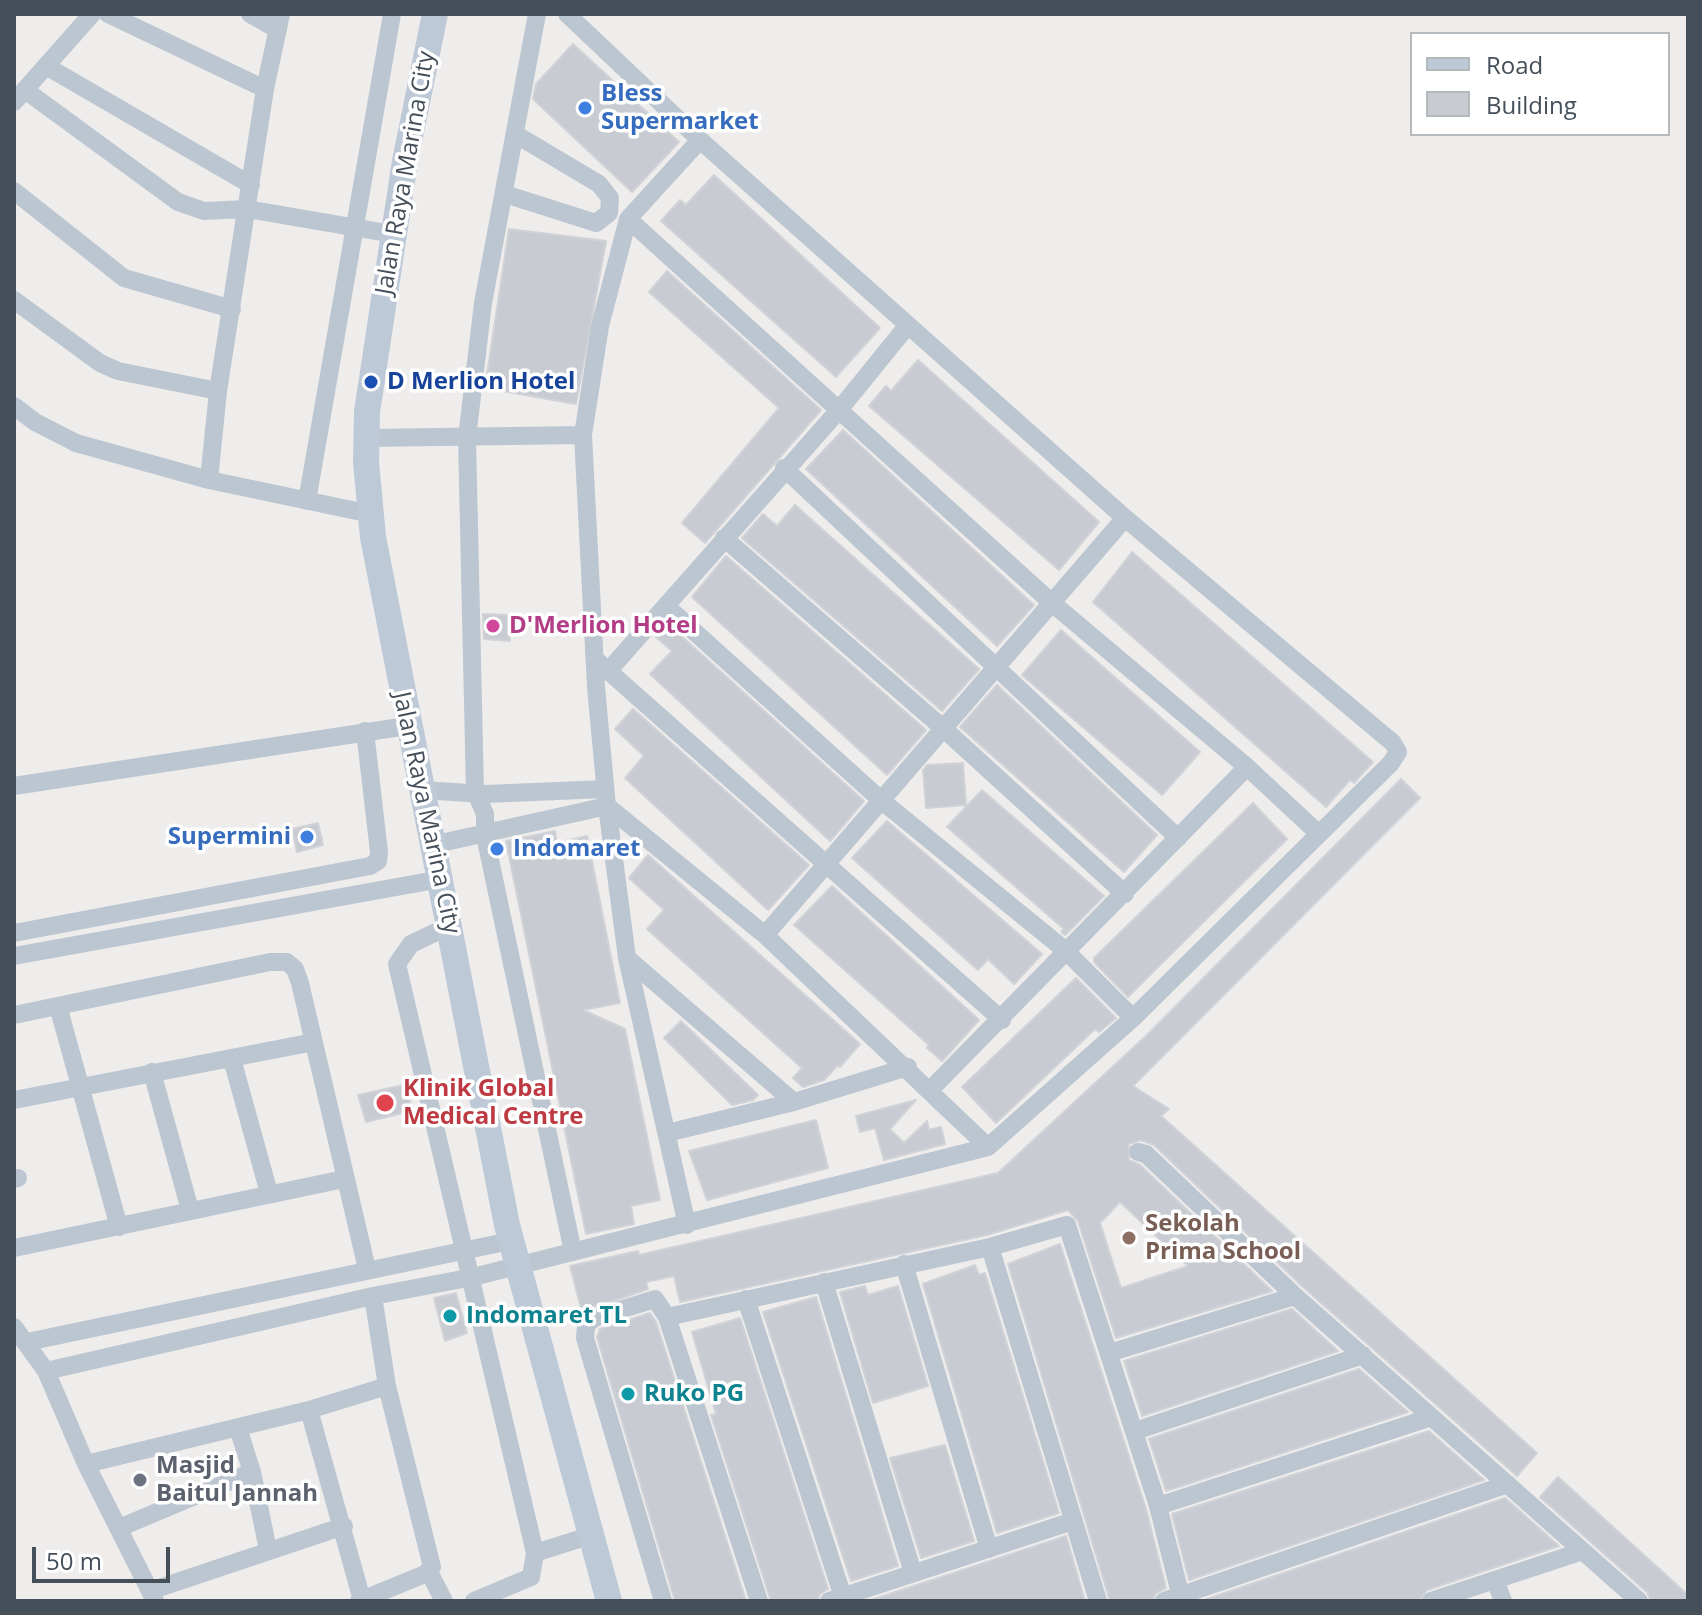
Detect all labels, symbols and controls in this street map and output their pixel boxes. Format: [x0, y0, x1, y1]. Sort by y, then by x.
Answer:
legend [1410, 32, 1670, 136]
text: Road [1486, 48, 1543, 81]
street label: Jalan Raya Marina City [370, 49, 442, 297]
place label: Bless Supermarket [601, 80, 759, 136]
text: Building [1486, 88, 1577, 121]
marker: Bless Supermarket [576, 99, 594, 117]
place label: D Merlion Hotel [387, 368, 575, 396]
marker: D Merlion Hotel [362, 373, 380, 391]
place label: D'Merlion Hotel [509, 612, 698, 640]
marker: D'Merlion Hotel [484, 617, 502, 635]
street label: Jalan Raya Marina City [386, 689, 466, 937]
place label: Supermini [168, 823, 291, 851]
marker: Supermini [298, 828, 316, 846]
place label: Indomaret [513, 835, 640, 863]
marker: Indomaret [488, 840, 506, 858]
place label: Klinik Global Medical Centre [403, 1075, 583, 1131]
marker: Klinik Global Medical Centre [374, 1092, 396, 1114]
place label: Sekolah Prima School [1145, 1210, 1301, 1266]
marker: Sekolah Prima School [1120, 1229, 1138, 1247]
place label: Indomaret TL [466, 1302, 627, 1330]
marker: Indomaret TL [441, 1307, 459, 1325]
place label: Ruko PG [644, 1380, 744, 1408]
marker: Ruko PG [619, 1385, 637, 1403]
place label: Masjid Baitul Jannah [156, 1452, 318, 1508]
marker: Masjid Baitul Jannah [131, 1471, 149, 1489]
scale bar [36, 1531, 174, 1581]
text: 50 m [46, 1544, 102, 1577]

